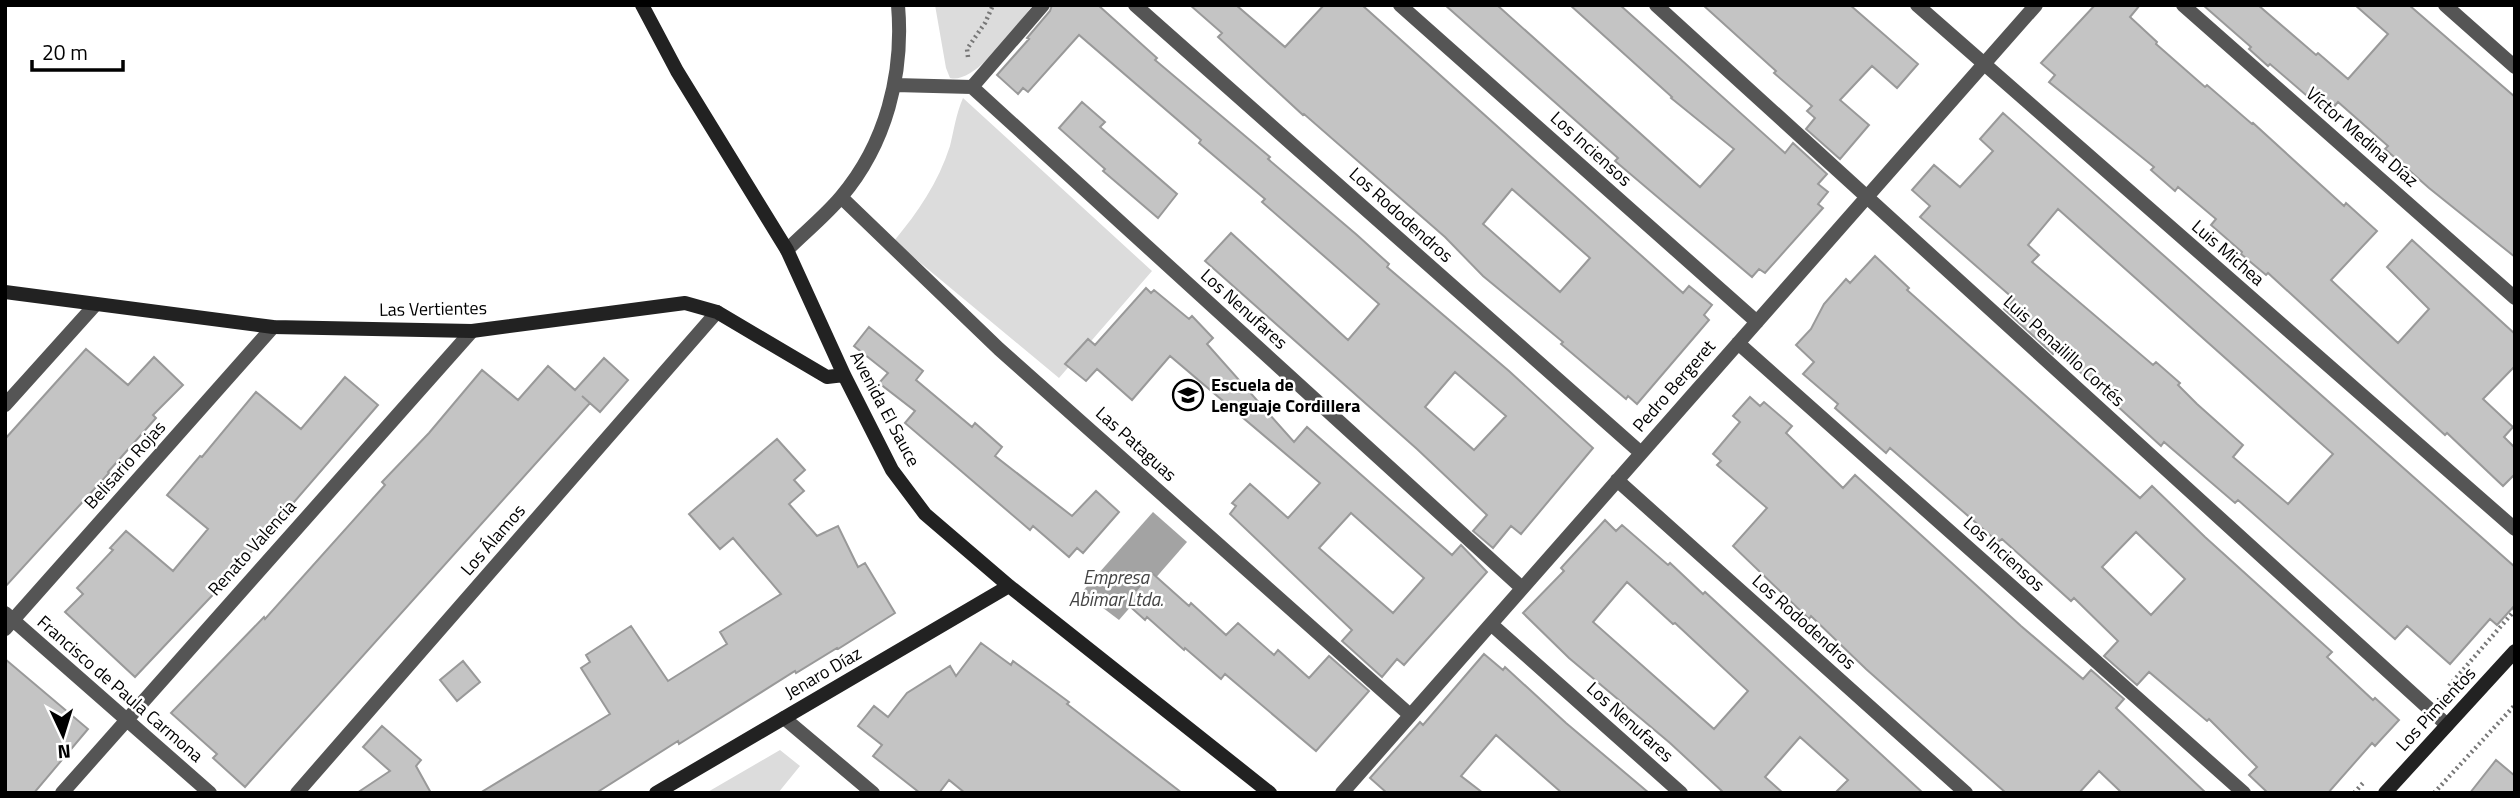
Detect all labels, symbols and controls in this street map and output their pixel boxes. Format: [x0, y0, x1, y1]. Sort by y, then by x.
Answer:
scale bar [32, 28, 122, 72]
text: 20 m [42, 36, 88, 68]
street label: Víctor Medina Díaz [2300, 80, 2424, 193]
street label: Los Inciensos [1545, 105, 1638, 193]
street label: Los Rododendros [1343, 161, 1459, 269]
street label: Luis Michea [2186, 213, 2271, 292]
street label: Los Nenufares [1195, 262, 1294, 355]
street label: Luis Penailillo Cortés [1997, 289, 2131, 413]
street label: Las Vertientes [379, 294, 487, 323]
street label: Pedro Bergeret [1626, 333, 1722, 438]
street label: Avenida El Sauce [844, 346, 927, 471]
place label: Escuela de Lenguaje Cordillera [1211, 371, 1360, 419]
school or university icon: Escuela de Lenguaje Cordillera [1171, 378, 1205, 412]
street label: Las Pataguas [1090, 400, 1183, 487]
street label: Belisario Rojas [77, 414, 172, 515]
street label: Renato Valencia [201, 494, 302, 602]
street label: Los Álamos [454, 498, 531, 581]
street label: Los Inciensos [1958, 510, 2051, 598]
water label: Empresa Abimar Ltda. [1069, 562, 1163, 613]
street label: Los Rododendros [1746, 568, 1862, 676]
street label: Francisco de Paula Carmona [31, 609, 209, 769]
street label: Jenaro Díaz [779, 640, 866, 706]
street label: Los Pimientos [2389, 660, 2482, 757]
street label: Los Nenufares [1581, 675, 1680, 768]
north arrow [28, 700, 98, 770]
text: N [57, 738, 72, 767]

